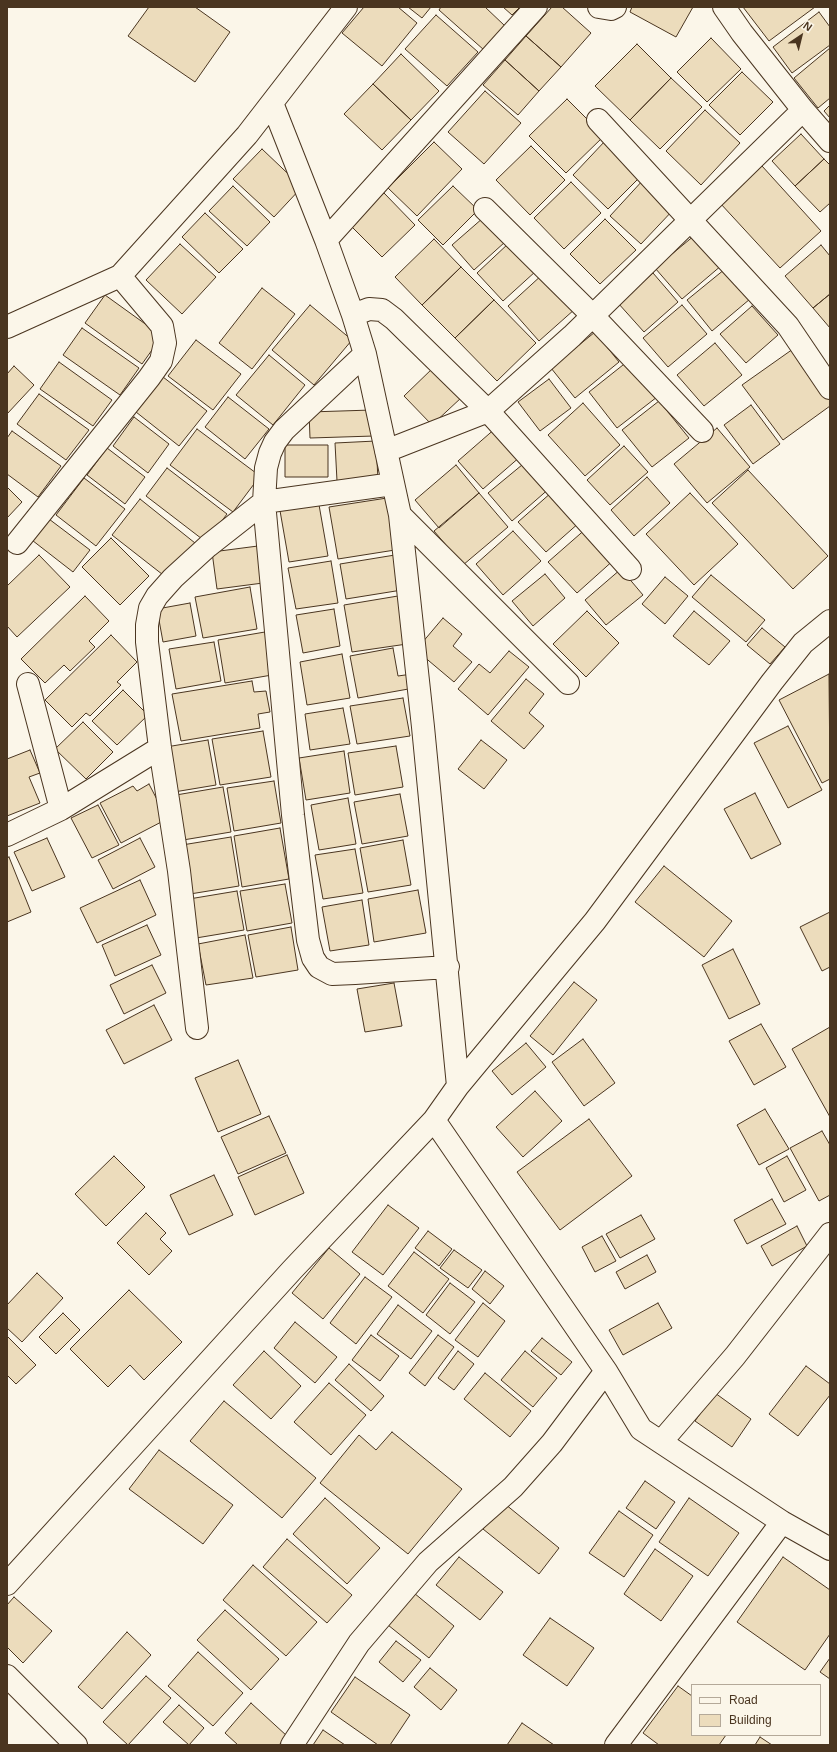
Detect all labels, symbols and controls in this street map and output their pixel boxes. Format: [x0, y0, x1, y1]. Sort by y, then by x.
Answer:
north arrow [781, 16, 821, 56]
text: N [801, 19, 815, 33]
legend [691, 1684, 821, 1736]
text: Road [729, 1693, 758, 1707]
text: Building [729, 1713, 772, 1727]

